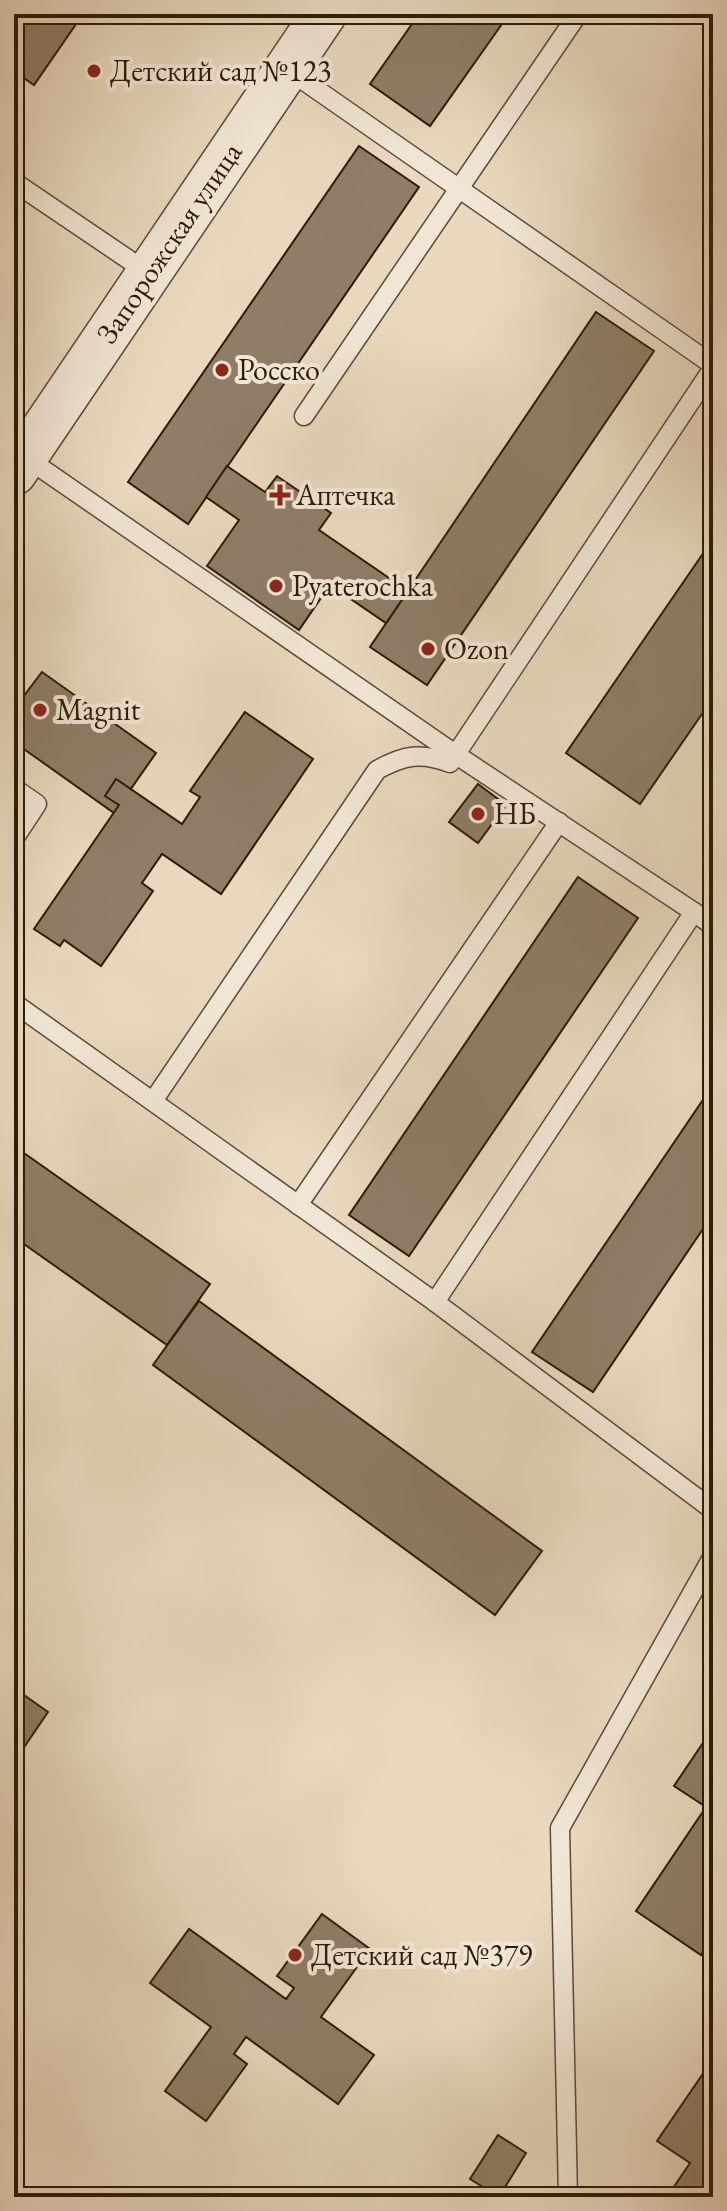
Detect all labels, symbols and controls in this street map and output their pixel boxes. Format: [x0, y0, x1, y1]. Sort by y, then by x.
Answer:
place label: Детский сад №123 [110, 51, 332, 90]
marker: Детский сад №123 [85, 62, 103, 80]
street label: Запорожская улица [87, 135, 250, 351]
place label: Росско [238, 350, 320, 389]
marker: Росско [213, 361, 231, 379]
place label: Аптечка [295, 475, 395, 514]
marker: Аптечка [271, 486, 289, 504]
place label: Pyaterochka [292, 566, 433, 605]
marker: Pyaterochka [267, 577, 285, 595]
place label: Ozon [444, 629, 509, 668]
marker: Ozon [419, 640, 437, 658]
place label: Magnit [56, 690, 141, 729]
marker: Magnit [31, 701, 49, 719]
place label: НБ [494, 794, 536, 833]
marker: НБ [469, 805, 487, 823]
place label: Детский сад №379 [311, 1935, 533, 1974]
marker: Детский сад №379 [286, 1946, 304, 1964]

